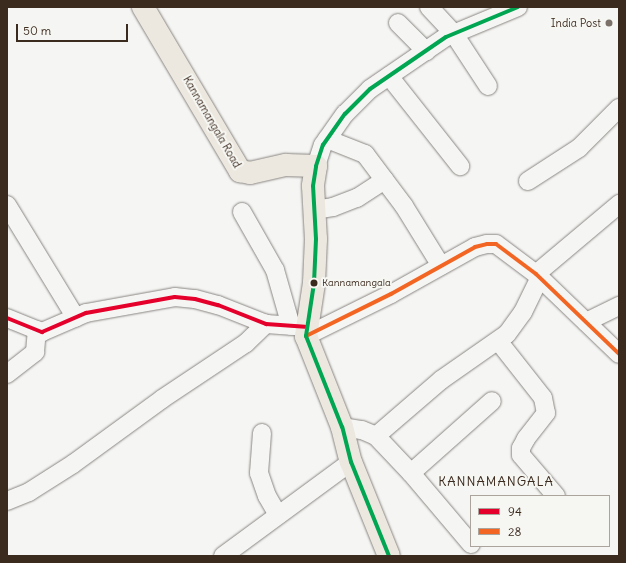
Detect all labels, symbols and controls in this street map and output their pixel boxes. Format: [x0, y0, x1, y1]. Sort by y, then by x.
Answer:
scale bar [18, 16, 130, 42]
place label: India Post [551, 16, 601, 30]
marker: India Post [604, 18, 614, 28]
text: 50 m [23, 23, 51, 38]
street label: Kannamangala Road [180, 74, 244, 170]
place label: Kannamangala [322, 277, 391, 289]
marker: Kannamangala [309, 278, 319, 288]
district label: KANNAMANGALA [438, 474, 554, 490]
legend [470, 495, 610, 547]
text: 94 [508, 504, 522, 519]
text: 28 [508, 524, 522, 539]

